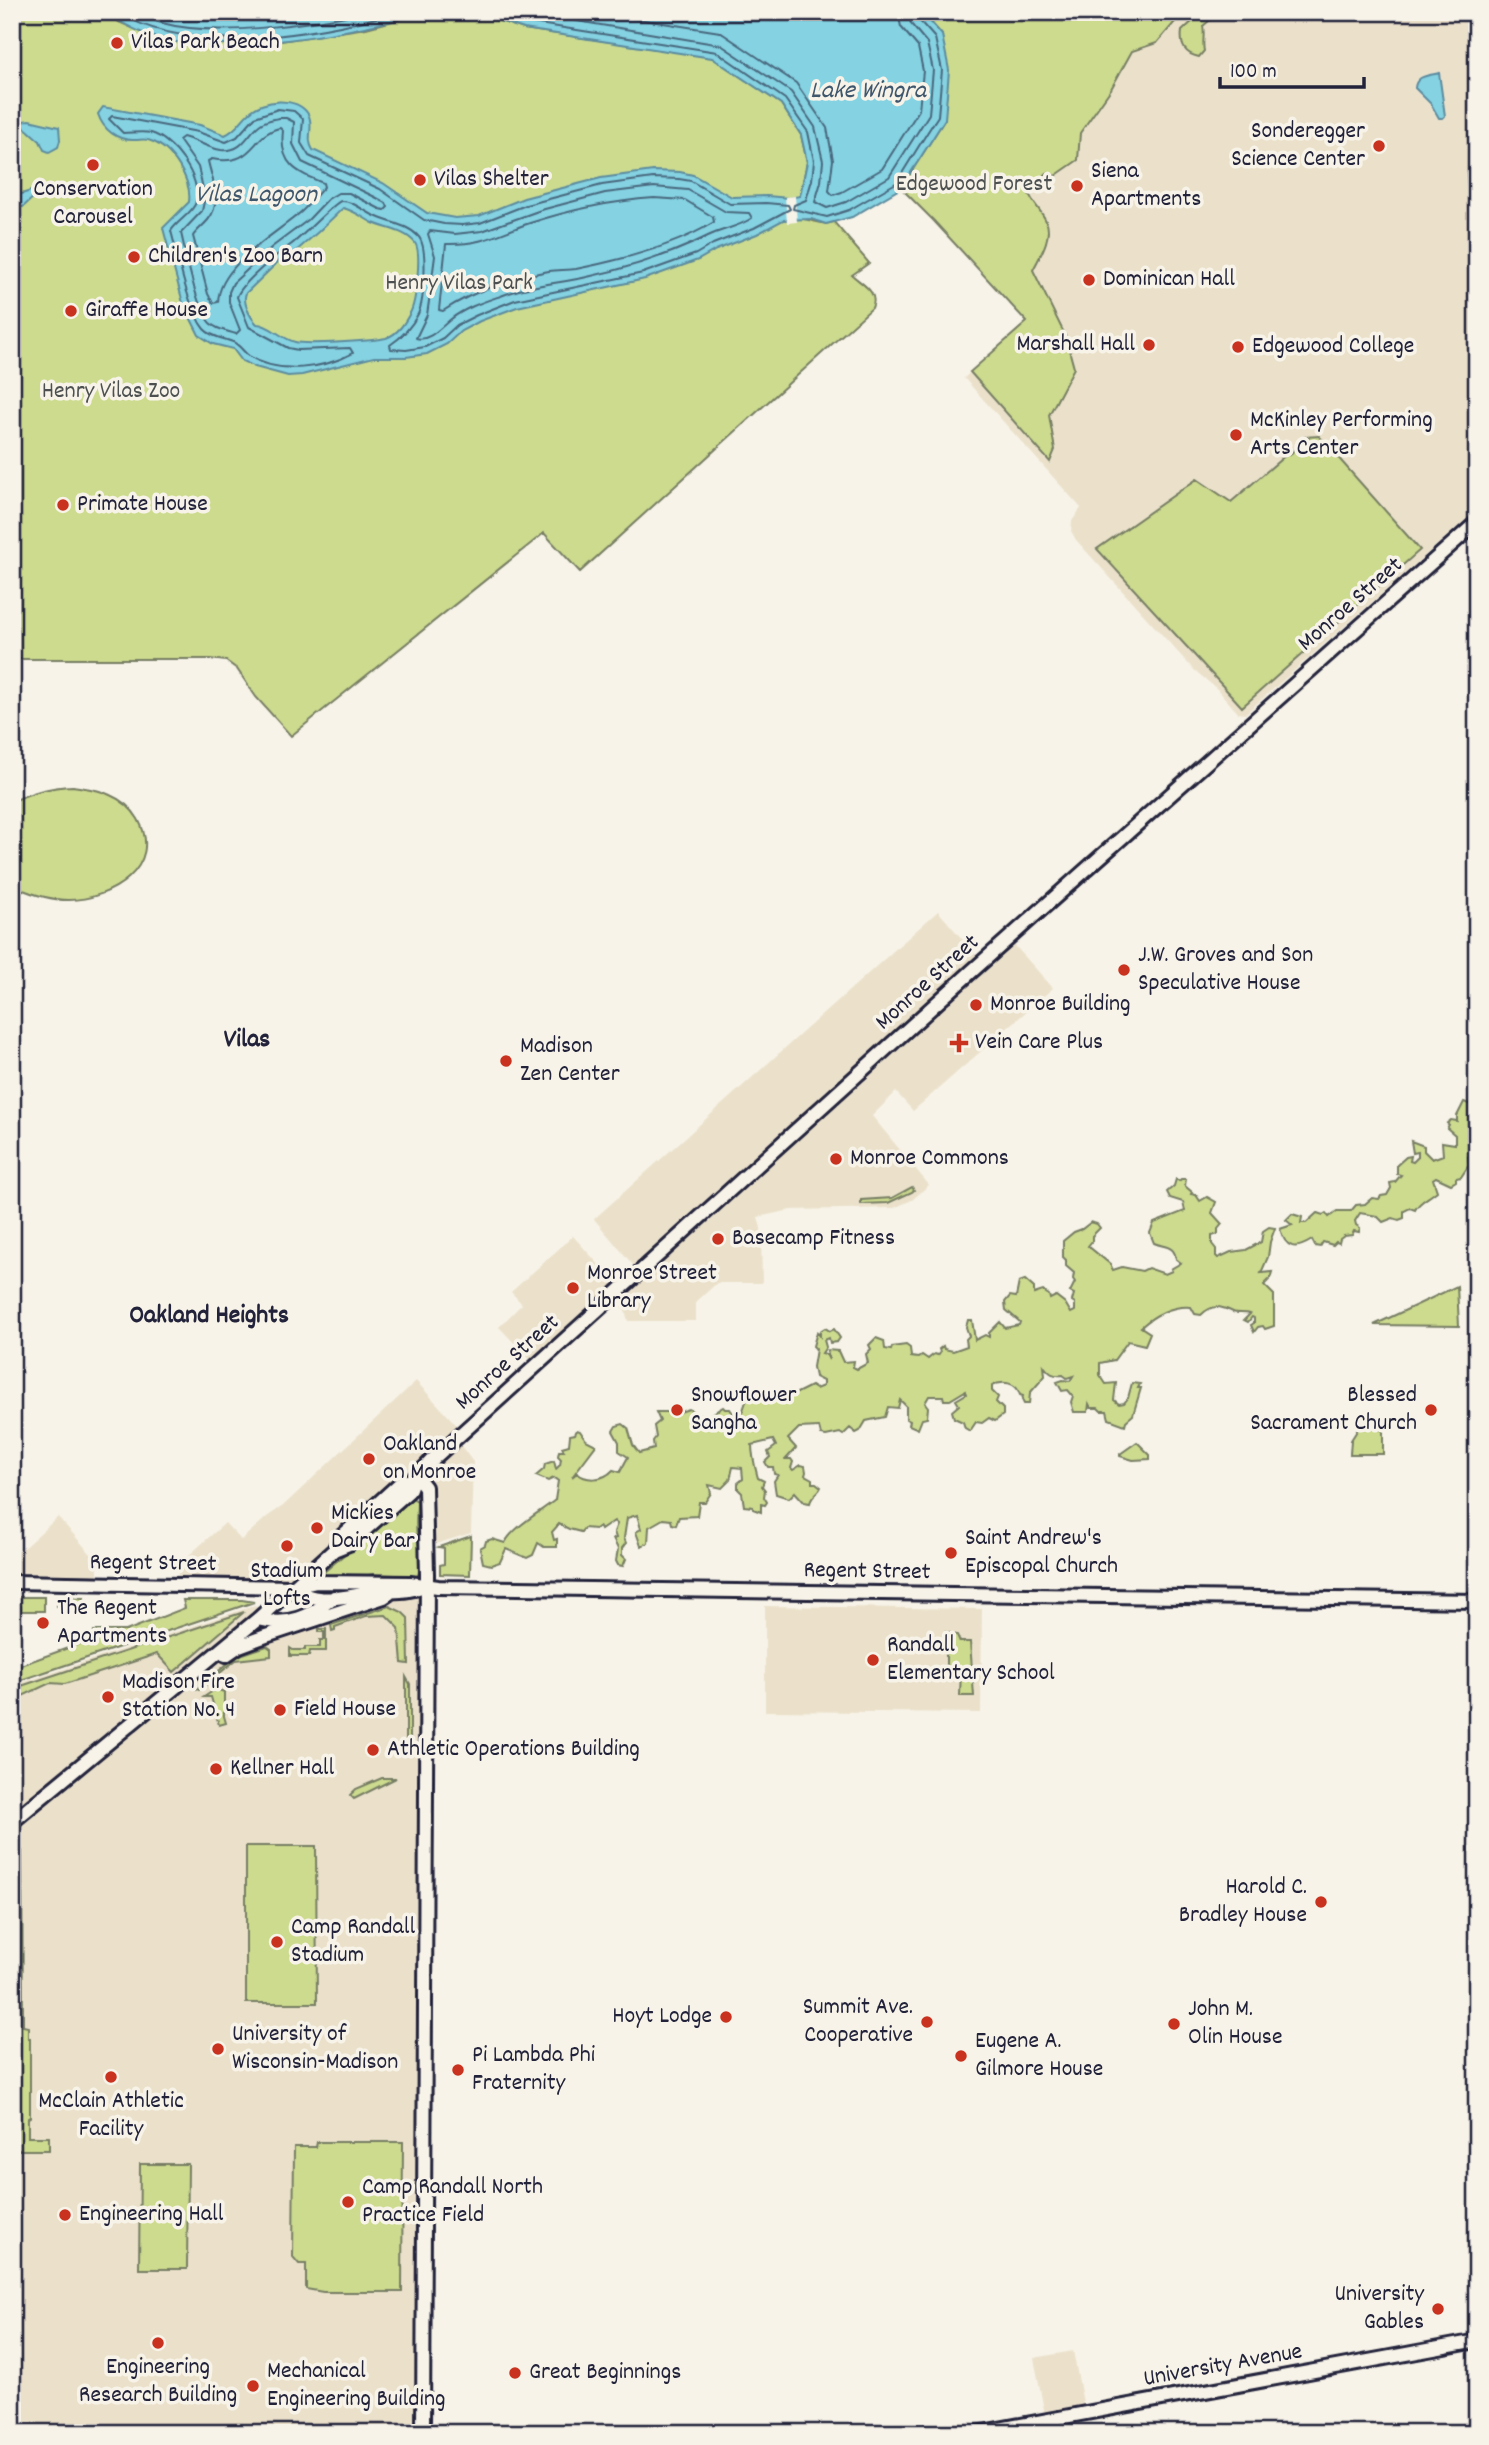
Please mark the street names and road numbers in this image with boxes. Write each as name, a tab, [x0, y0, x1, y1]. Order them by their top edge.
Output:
street label: Monroe Street	[1291, 550, 1411, 660]
street label: Monroe Street	[868, 927, 988, 1039]
street label: Monroe Street	[448, 1307, 568, 1419]
street label: Regent Street	[89, 1546, 217, 1582]
street label: Regent Street	[803, 1554, 931, 1590]
street label: University Avenue	[1141, 2335, 1305, 2397]

